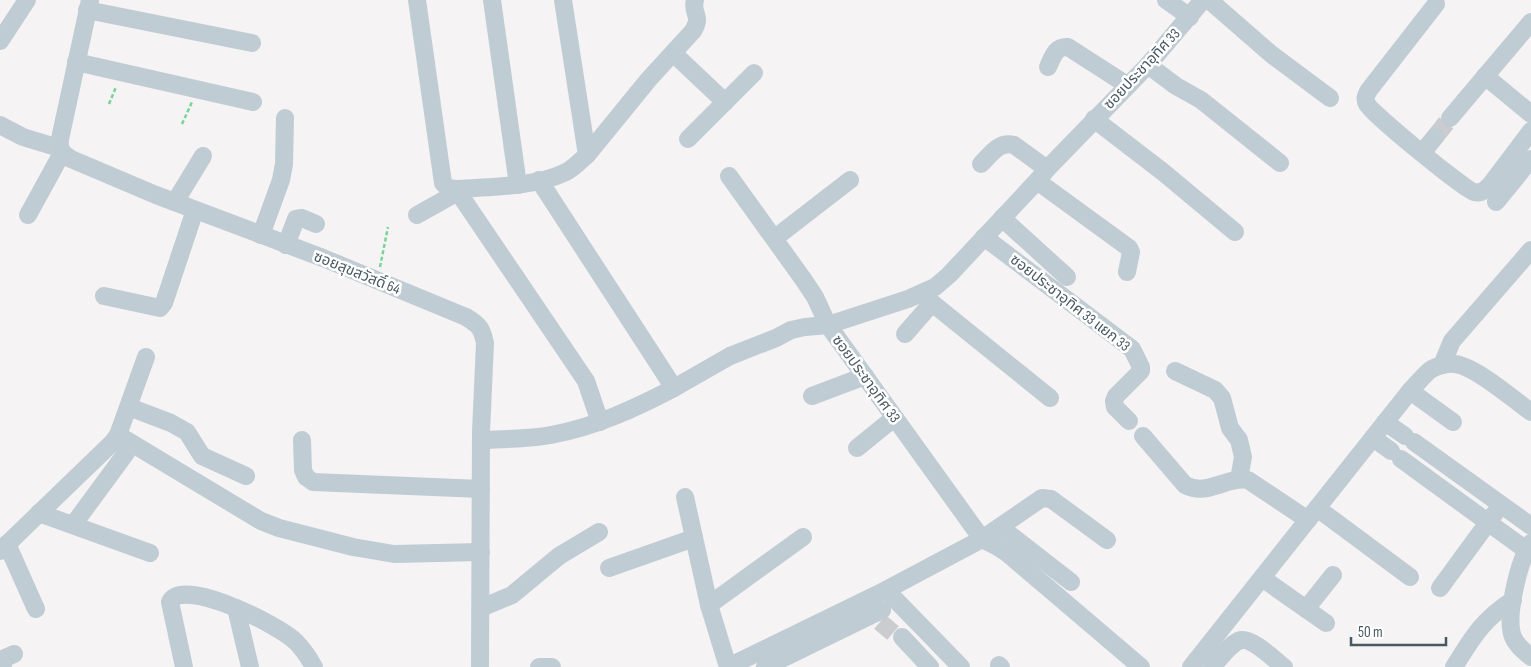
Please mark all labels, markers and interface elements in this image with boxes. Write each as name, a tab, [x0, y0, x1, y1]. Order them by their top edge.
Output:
street label: ซอยประชาอุทิศ 33	[1100, 25, 1184, 113]
street label: ซอยสุขสวัสดิ์ 64	[311, 247, 403, 299]
street label: ซอยประชาอุทิศ 33 แยก 33	[1006, 250, 1134, 356]
street label: ซอยประชาอุทิศ 33	[828, 331, 904, 427]
scale bar	[1351, 614, 1446, 646]
text: 50 m	[1358, 623, 1383, 642]

